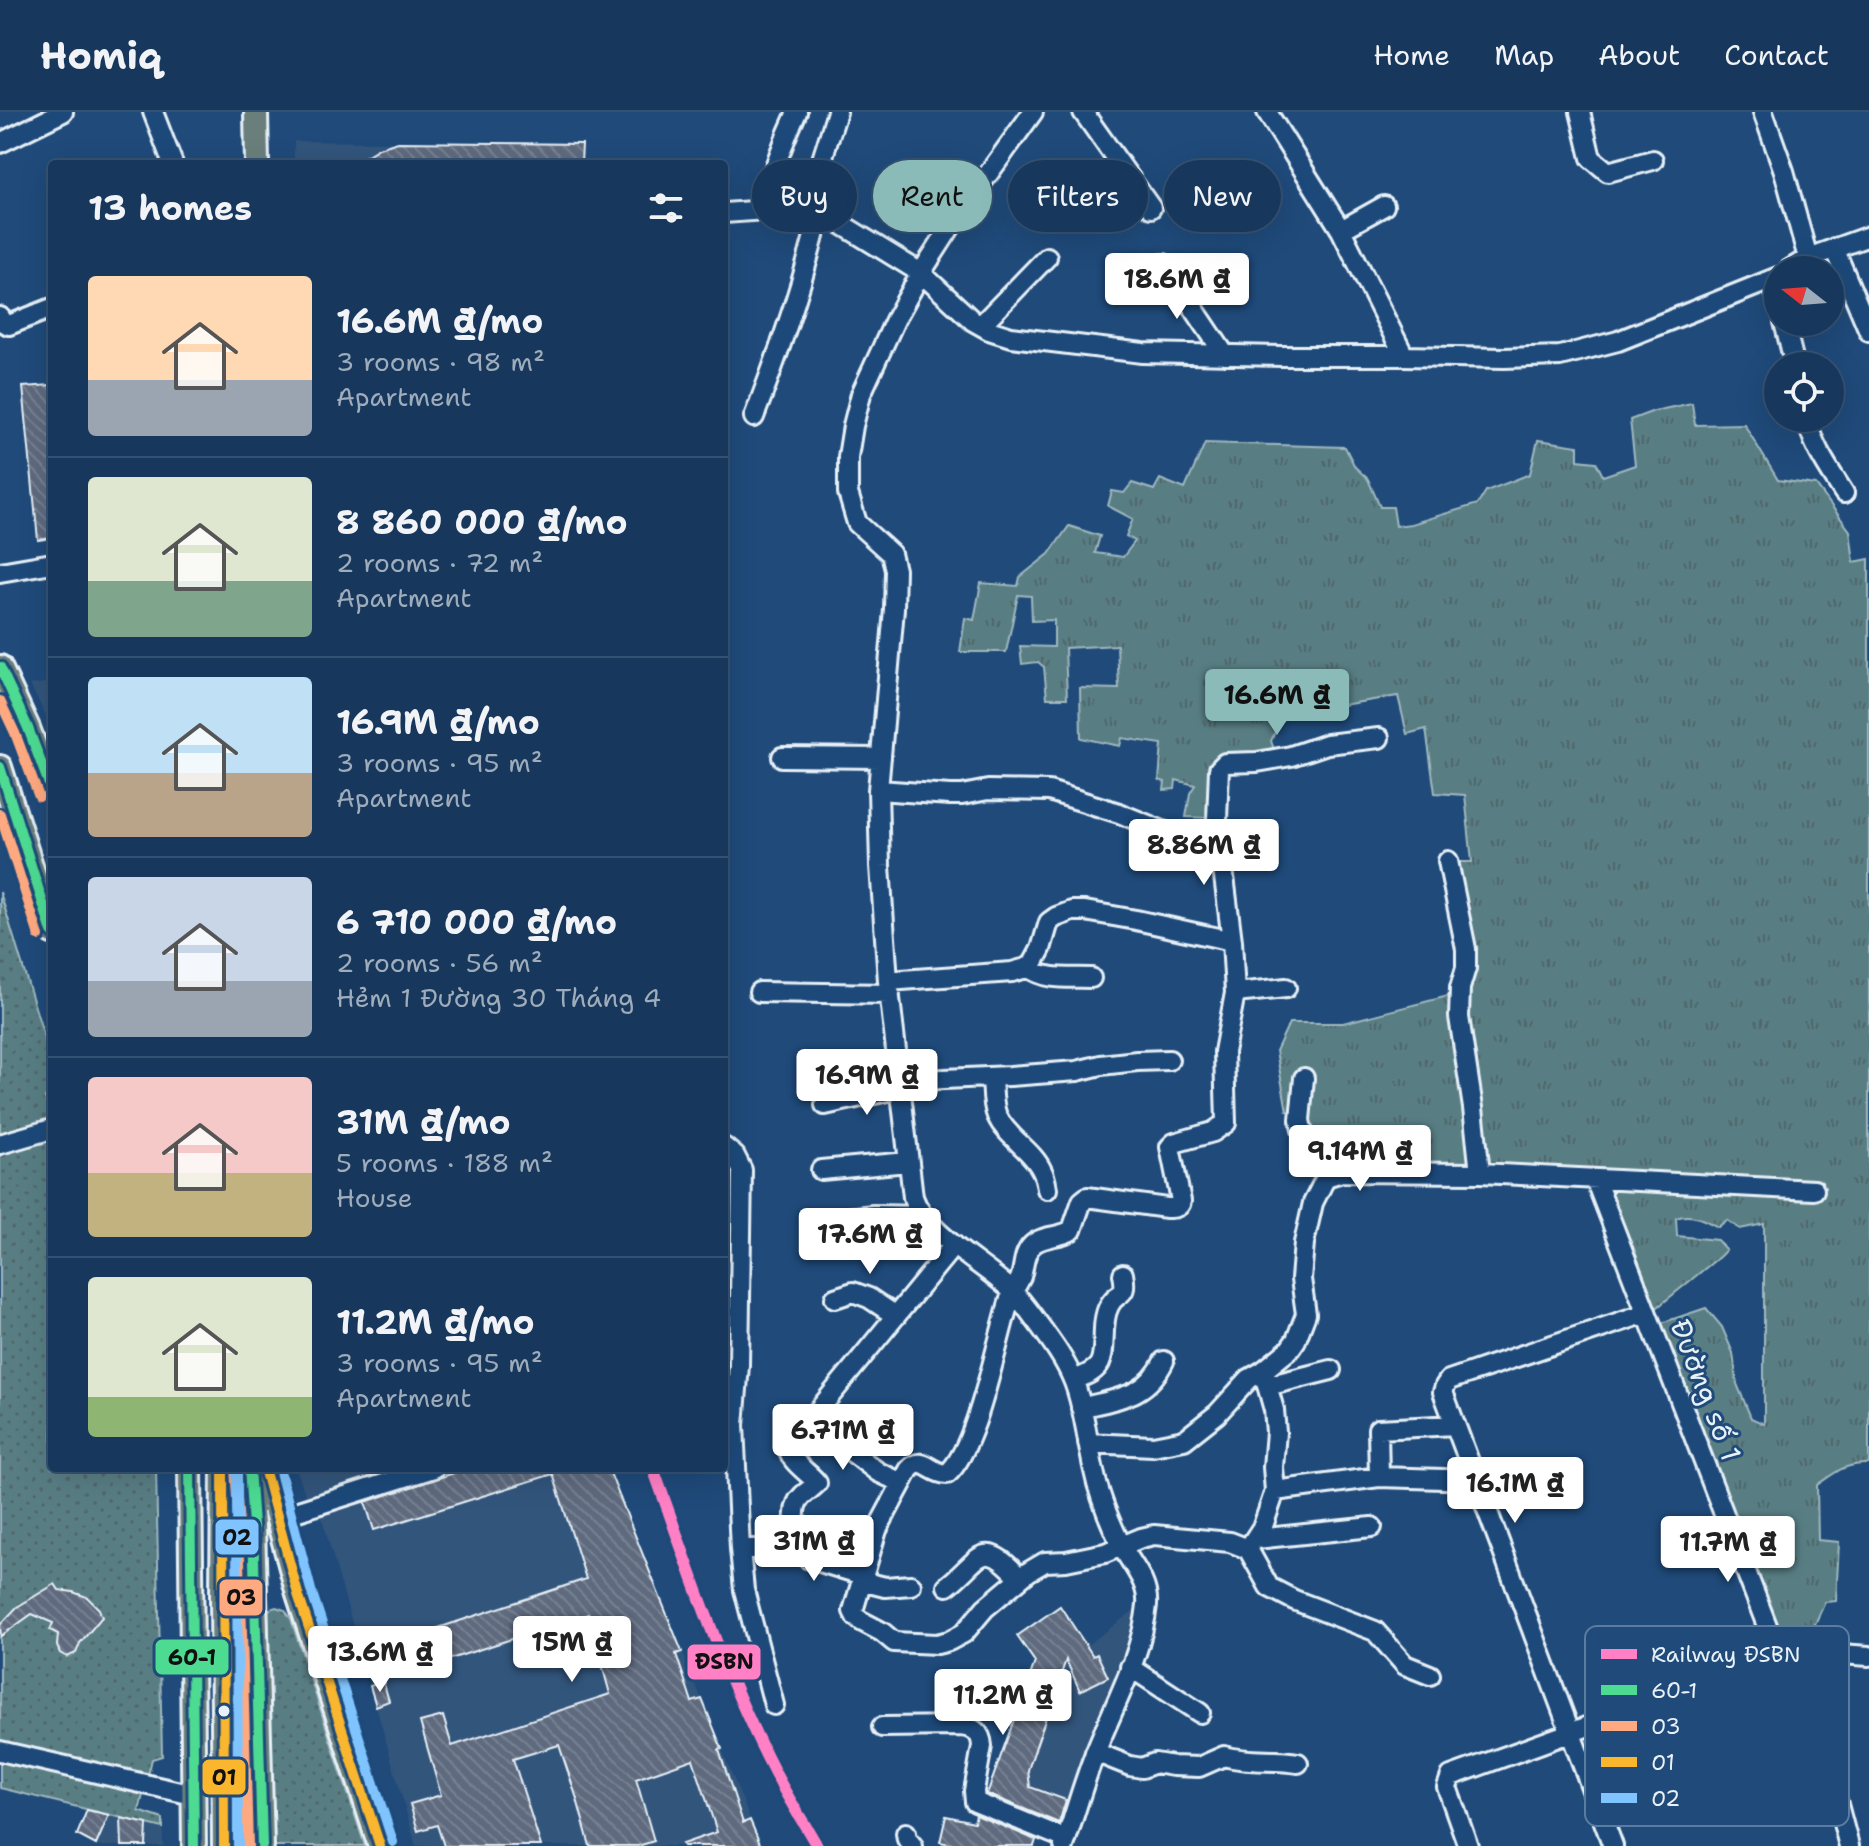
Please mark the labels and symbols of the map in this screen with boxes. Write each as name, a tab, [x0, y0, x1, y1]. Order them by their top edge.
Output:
pin: 18.6M ₫	[1103, 253, 1251, 321]
north arrow	[1764, 256, 1844, 336]
pin: 16.6M ₫	[1203, 669, 1351, 737]
pin: 8.86M ₫	[1130, 819, 1278, 887]
pin: 16.9M ₫	[793, 1049, 941, 1117]
pin: 9.14M ₫	[1286, 1125, 1434, 1193]
pin: 17.6M ₫	[796, 1208, 944, 1276]
street label: Đường số 1	[1662, 1314, 1750, 1466]
pin: 6.71M ₫	[769, 1404, 917, 1472]
pin: 16.1M ₫	[1441, 1457, 1589, 1525]
pin: 31M ₫	[758, 1515, 870, 1583]
pin: 11.7M ₫	[1654, 1516, 1802, 1584]
line badge: 02	[214, 1518, 260, 1556]
text: 02	[222, 1523, 252, 1552]
line badge: 03	[218, 1578, 264, 1617]
text: 03	[226, 1583, 256, 1612]
pin: 15M ₫	[516, 1616, 628, 1684]
pin: 13.6M ₫	[306, 1626, 454, 1694]
legend	[1585, 1626, 1849, 1826]
line badge: 60-1	[154, 1638, 230, 1676]
text: Railway ĐSBN	[1651, 1640, 1801, 1669]
text: 60-1	[168, 1643, 216, 1672]
line badge: ĐSBN	[686, 1643, 762, 1681]
text: ĐSBN	[694, 1647, 754, 1676]
pin: 11.2M ₫	[929, 1669, 1077, 1737]
text: 60-1	[1651, 1676, 1698, 1705]
unlabelled marker	[216, 1703, 232, 1719]
text: 03	[1651, 1712, 1681, 1741]
text: 01	[1651, 1748, 1675, 1777]
line badge: 01	[201, 1758, 247, 1796]
text: 01	[212, 1763, 236, 1792]
text: 02	[1651, 1784, 1680, 1813]

